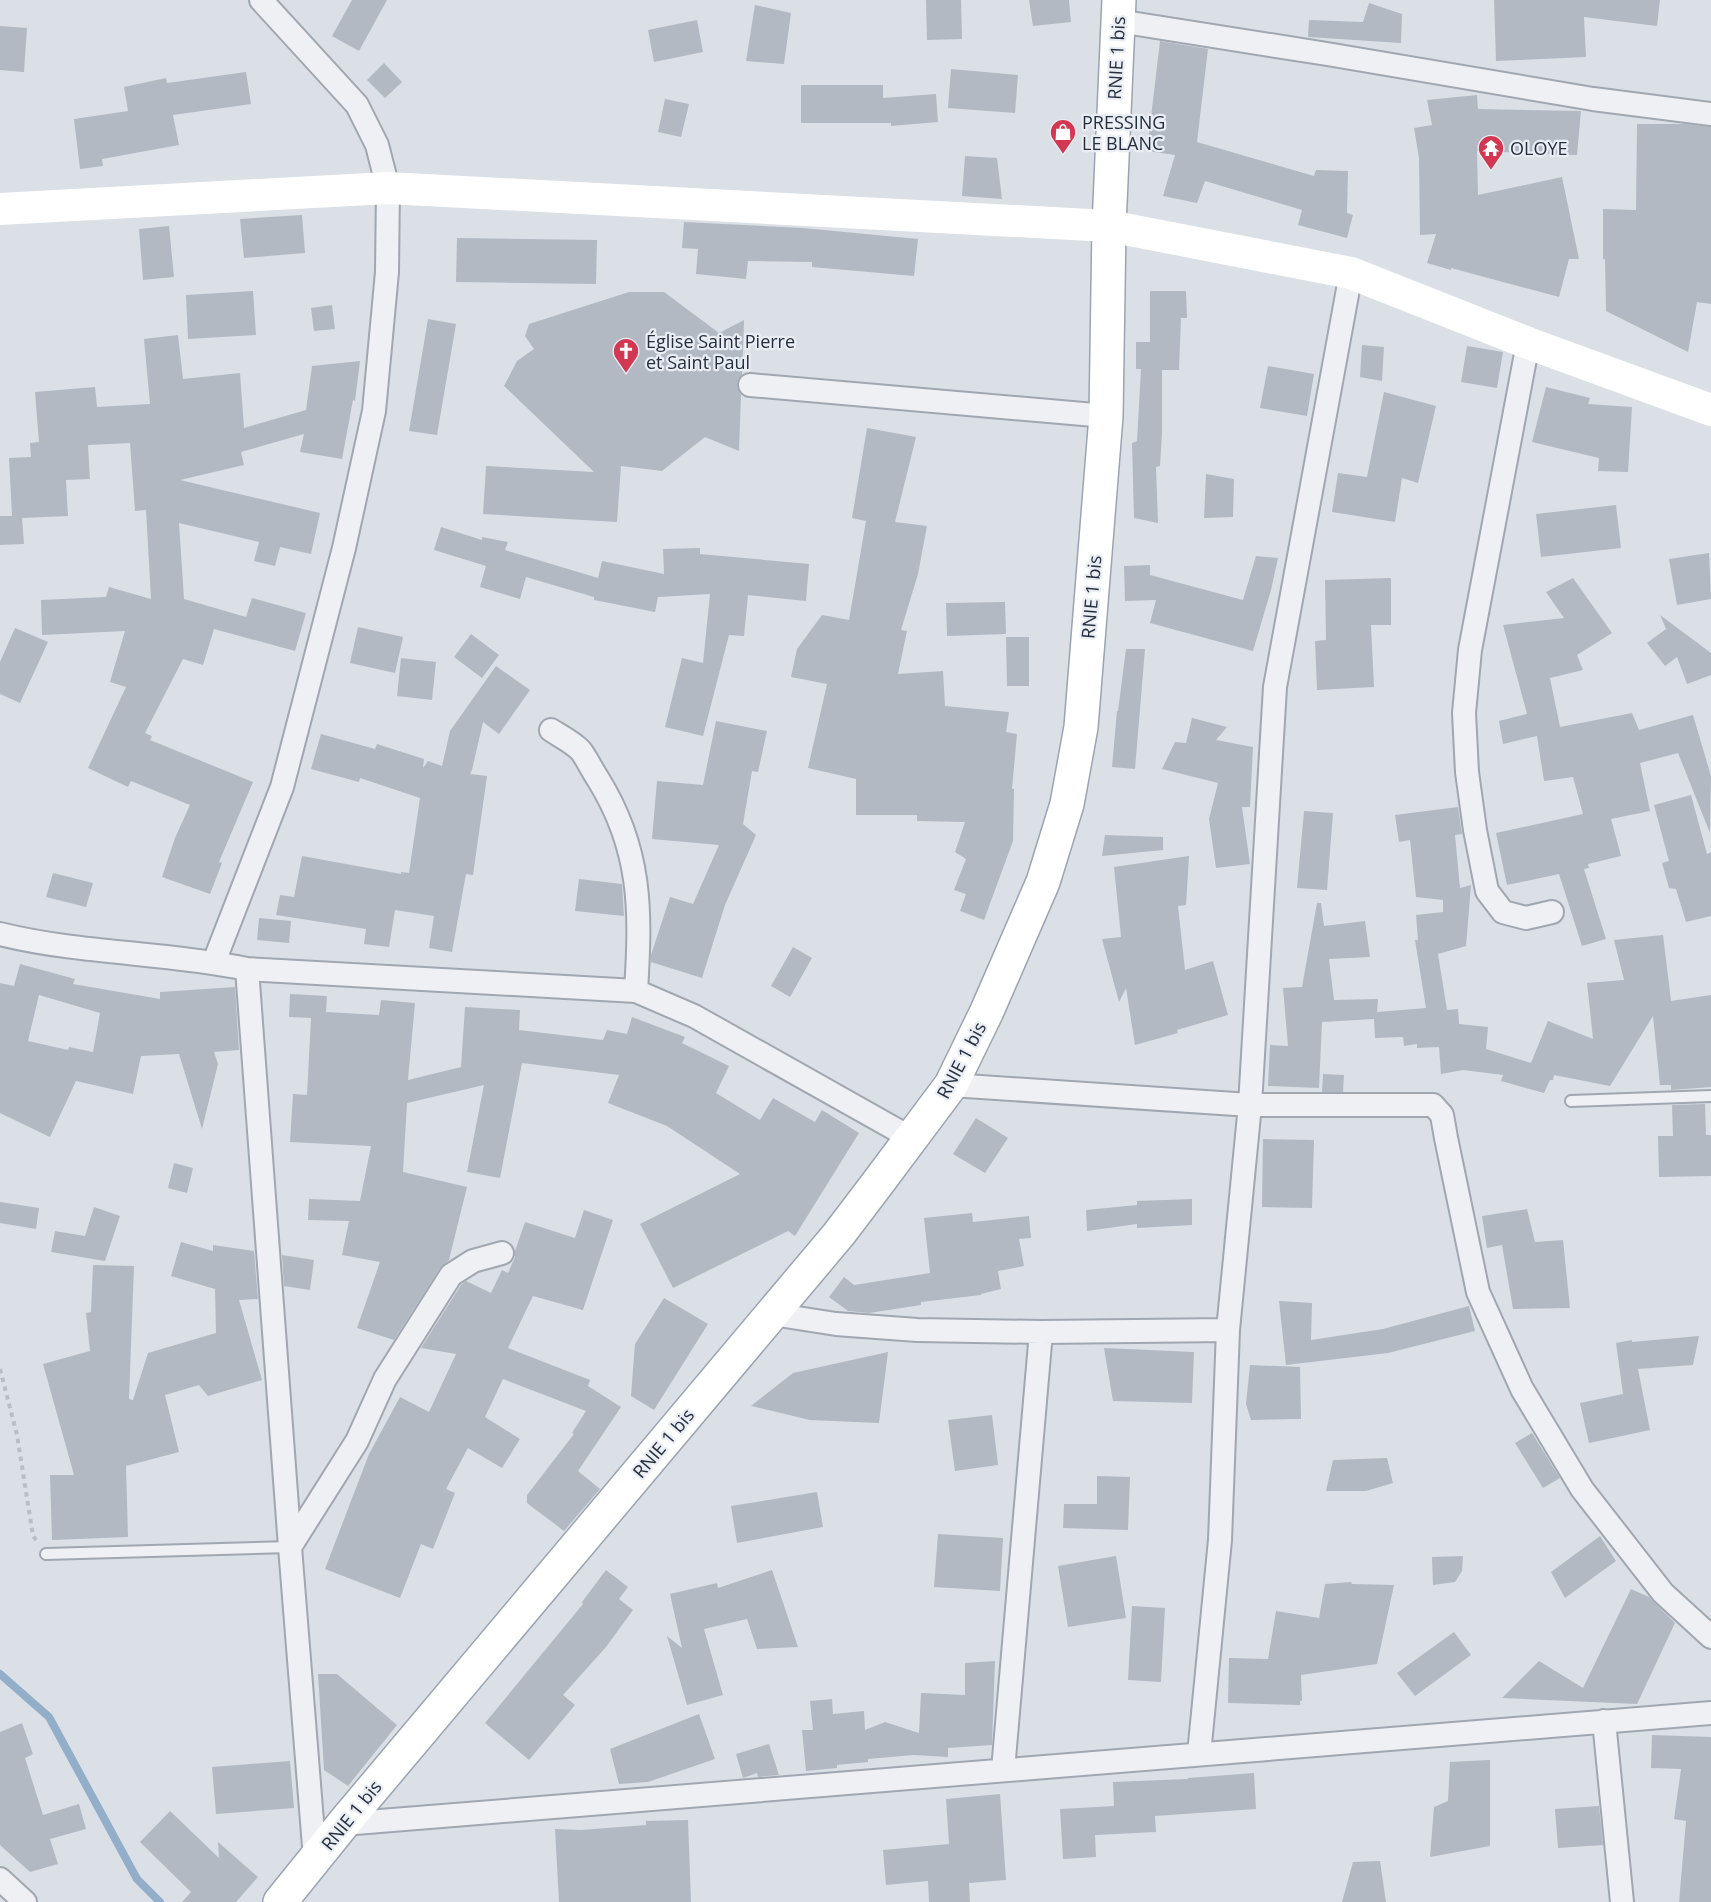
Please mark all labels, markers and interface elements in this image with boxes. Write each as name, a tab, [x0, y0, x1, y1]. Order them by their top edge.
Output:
street label: RNIE 1 bis	[1102, 16, 1130, 100]
place label: PRESSING LE BLANC	[1082, 110, 1165, 155]
shop icon: PRESSING LE BLANC	[1048, 117, 1078, 155]
temple icon: OLOYE	[1476, 133, 1506, 171]
place label: OLOYE	[1510, 136, 1567, 160]
place label: Église Saint Pierre et Saint Paul	[646, 329, 795, 374]
church icon: Église Saint Pierre et Saint Paul	[611, 336, 641, 374]
street label: RNIE 1 bis	[1075, 554, 1107, 640]
street label: RNIE 1 bis	[931, 1018, 991, 1102]
street label: RNIE 1 bis	[627, 1403, 699, 1483]
street label: RNIE 1 bis	[315, 1775, 387, 1855]

